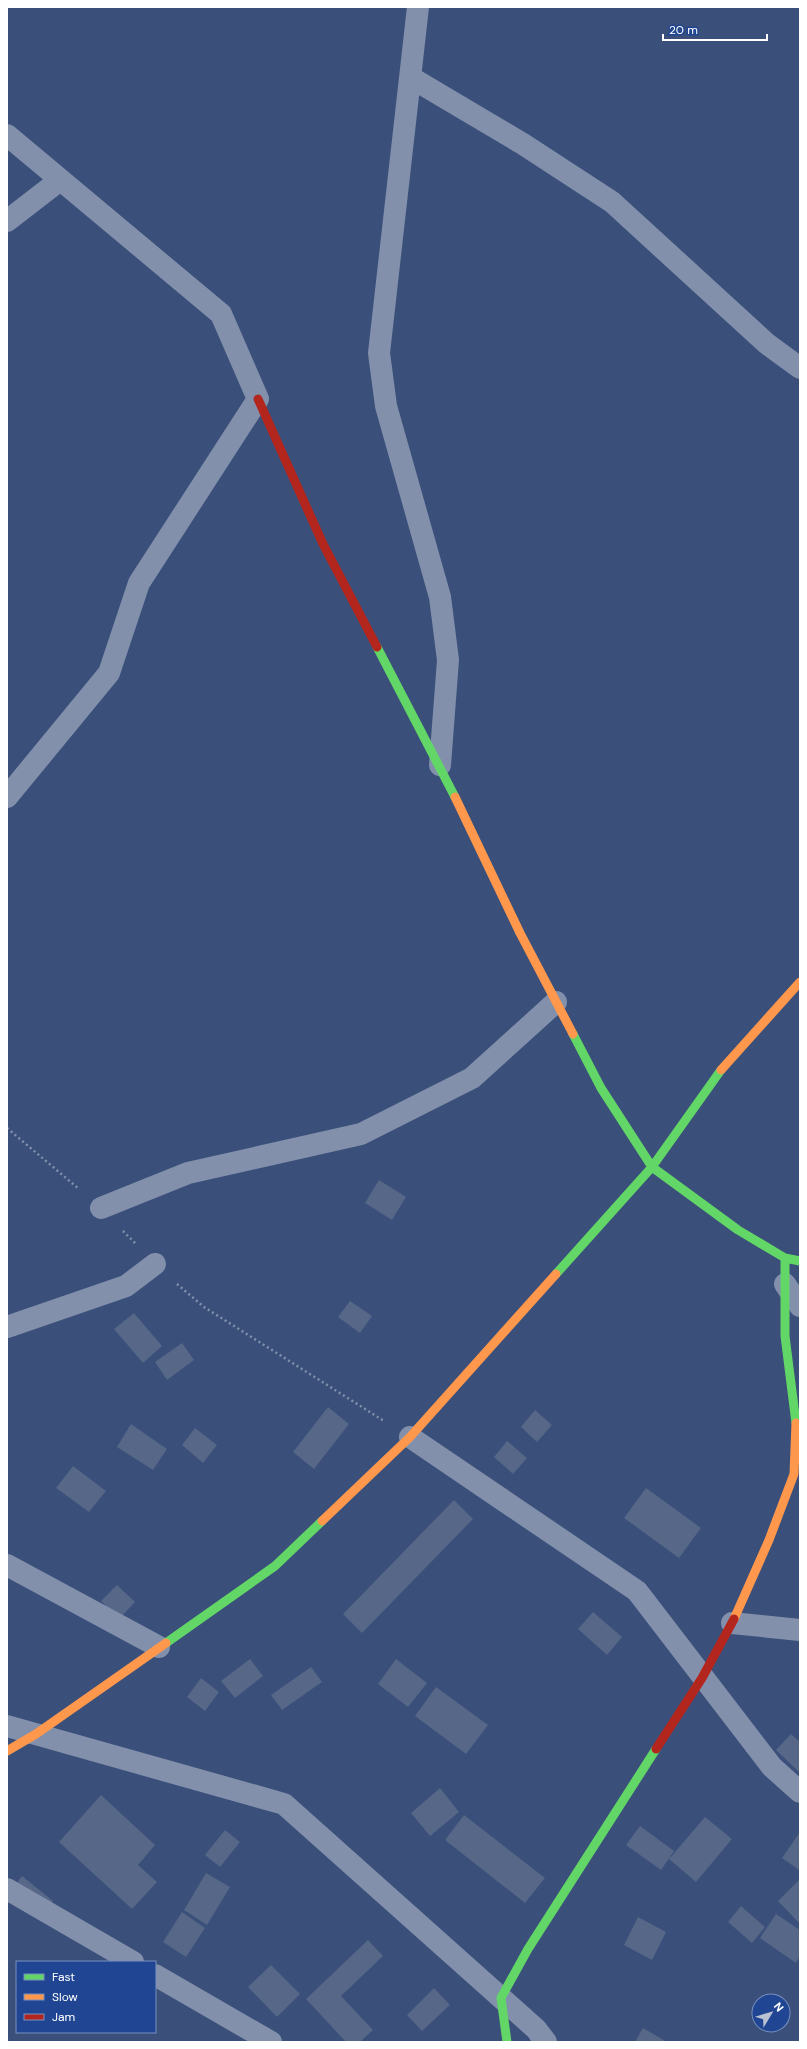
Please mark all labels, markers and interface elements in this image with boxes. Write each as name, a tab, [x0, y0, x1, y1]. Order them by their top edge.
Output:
scale bar	[663, 16, 767, 42]
text: 20 m	[669, 22, 698, 38]
legend	[16, 1961, 156, 2033]
text: Fast	[52, 1969, 75, 1985]
text: Slow	[52, 1989, 78, 2005]
north arrow	[751, 1993, 791, 2033]
text: N	[771, 1999, 787, 2014]
text: Jam	[52, 2009, 75, 2025]

